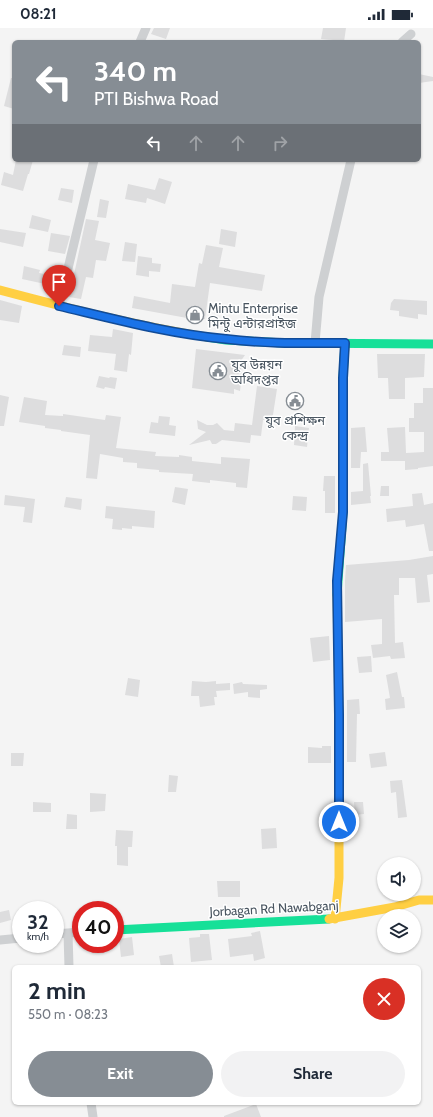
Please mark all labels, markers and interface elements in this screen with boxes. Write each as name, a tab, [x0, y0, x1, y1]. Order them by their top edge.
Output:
text: 08:21	[20, 5, 56, 23]
text: 340 m	[94, 54, 177, 88]
icon: left	[28, 56, 80, 108]
text: PTI Bishwa Road	[94, 88, 219, 110]
icon: left	[143, 132, 165, 154]
icon: ahead	[185, 132, 207, 154]
icon: ahead	[227, 132, 249, 154]
icon: right	[269, 132, 291, 154]
pin	[42, 265, 76, 306]
icon: arrive	[48, 271, 70, 293]
place label: Mintu Enterprise মিন্টু এন্টারপ্রাইজ	[207, 300, 298, 333]
shop icon: Mintu Enterprise মিন্টু এন্টারপ্রাইজ	[185, 305, 205, 325]
place label: যুব উন্নয়ন অধিদপ্তর	[230, 356, 282, 387]
public building icon: যুব উন্নয়ন অধিদপ্তর	[208, 361, 228, 381]
public building icon: যুব প্রশিক্ষন কেন্দ্র	[285, 391, 305, 411]
place label: যুব প্রশিক্ষন কেন্দ্র	[264, 412, 325, 443]
position arrow	[318, 801, 360, 843]
map controls	[377, 857, 421, 953]
button: sound	[377, 857, 421, 901]
street label: Jorbagan Rd Nawabganj	[208, 897, 339, 920]
speed limit sign: 40	[72, 901, 124, 953]
button: layers	[377, 909, 421, 953]
text: 32	[27, 910, 49, 934]
text: km/h	[27, 930, 49, 943]
text: 2 min	[28, 976, 86, 1005]
button: close	[363, 978, 405, 1020]
text: 550 m · 08:23	[28, 1006, 108, 1022]
button: Exit	[28, 1051, 213, 1097]
button: Share	[221, 1051, 405, 1097]

